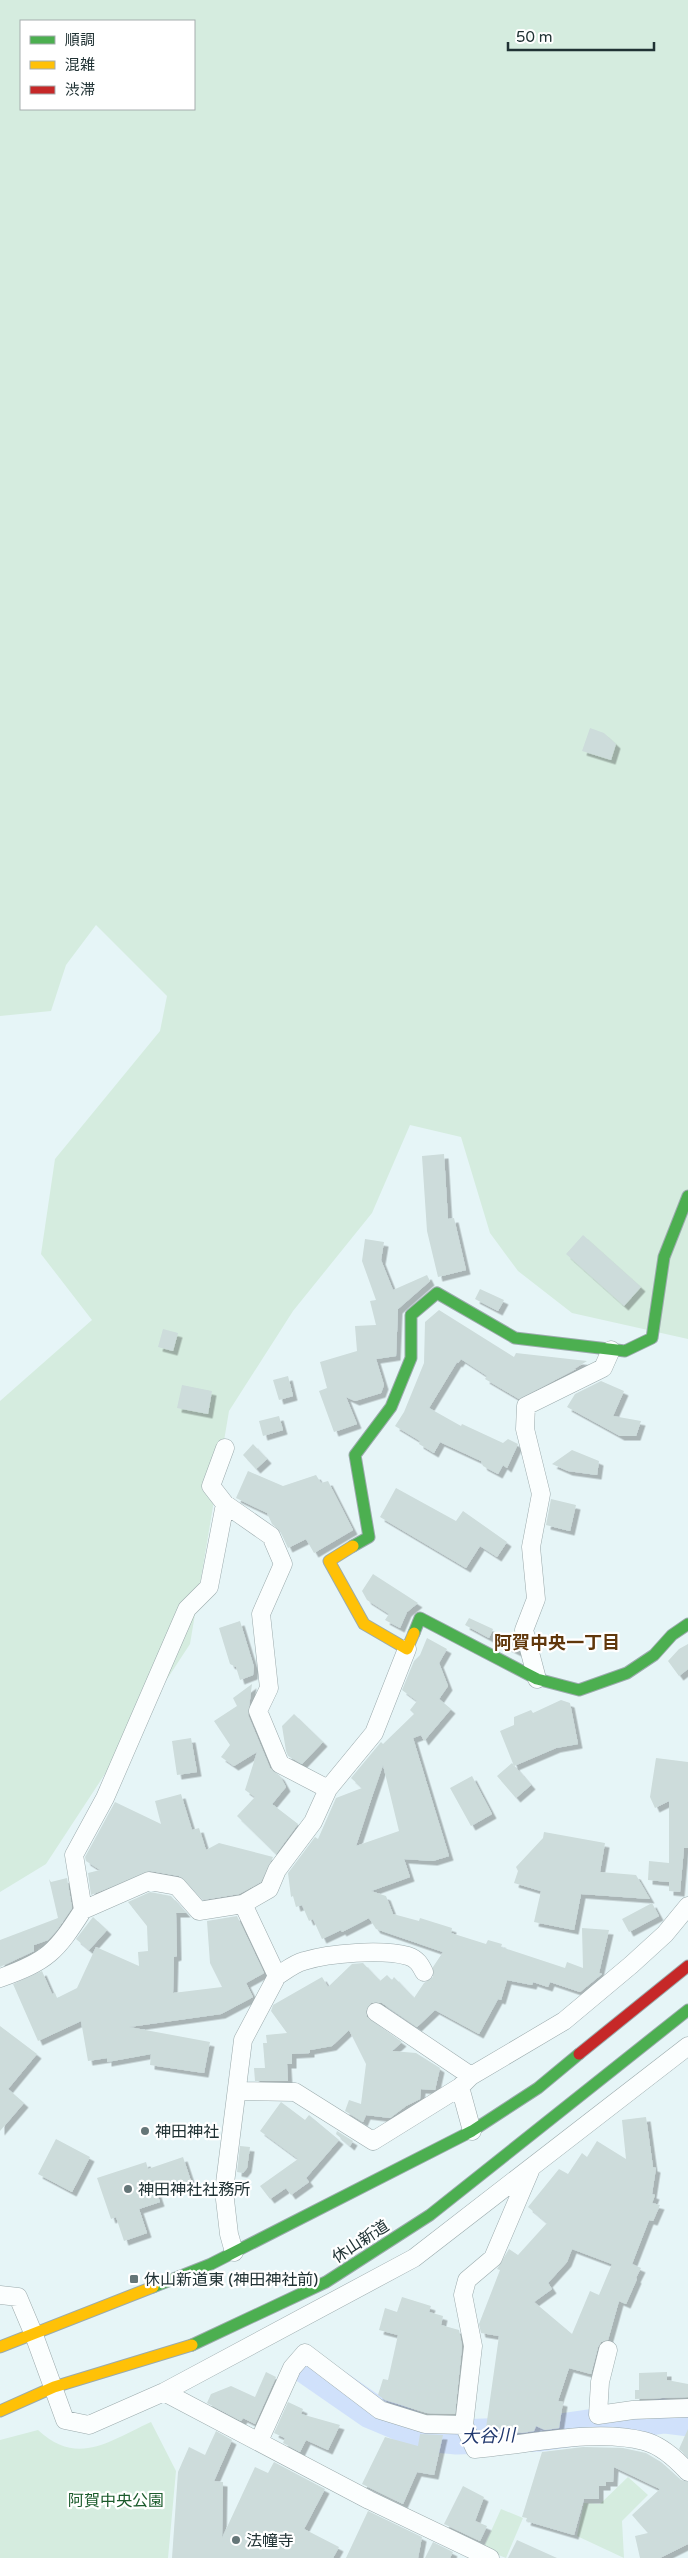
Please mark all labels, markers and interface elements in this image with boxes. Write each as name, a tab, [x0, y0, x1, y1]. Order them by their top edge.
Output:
legend	[20, 20, 195, 110]
scale bar	[508, 20, 654, 52]
text: 50 m	[516, 28, 553, 46]
text: 順調	[65, 31, 95, 49]
text: 混雑	[65, 56, 95, 74]
text: 渋滞	[65, 81, 95, 99]
district label: 阿賀中央一丁目	[494, 1632, 620, 1654]
place label: 神田神社	[155, 2122, 219, 2142]
marker: 神田神社	[139, 2125, 151, 2137]
place label: 神田神社社務所	[138, 2180, 250, 2200]
marker: 神田神社社務所	[122, 2183, 134, 2195]
street label: 休山新道	[328, 2216, 393, 2268]
place label: 休山新道東 (神田神社前)	[144, 2270, 318, 2290]
marker: 休山新道東 (神田神社前)	[128, 2273, 140, 2285]
water label: 大谷川	[461, 2424, 517, 2448]
park label: 阿賀中央公園	[68, 2491, 164, 2511]
place label: 法幢寺	[246, 2531, 294, 2551]
marker: 法幢寺	[230, 2534, 242, 2546]

